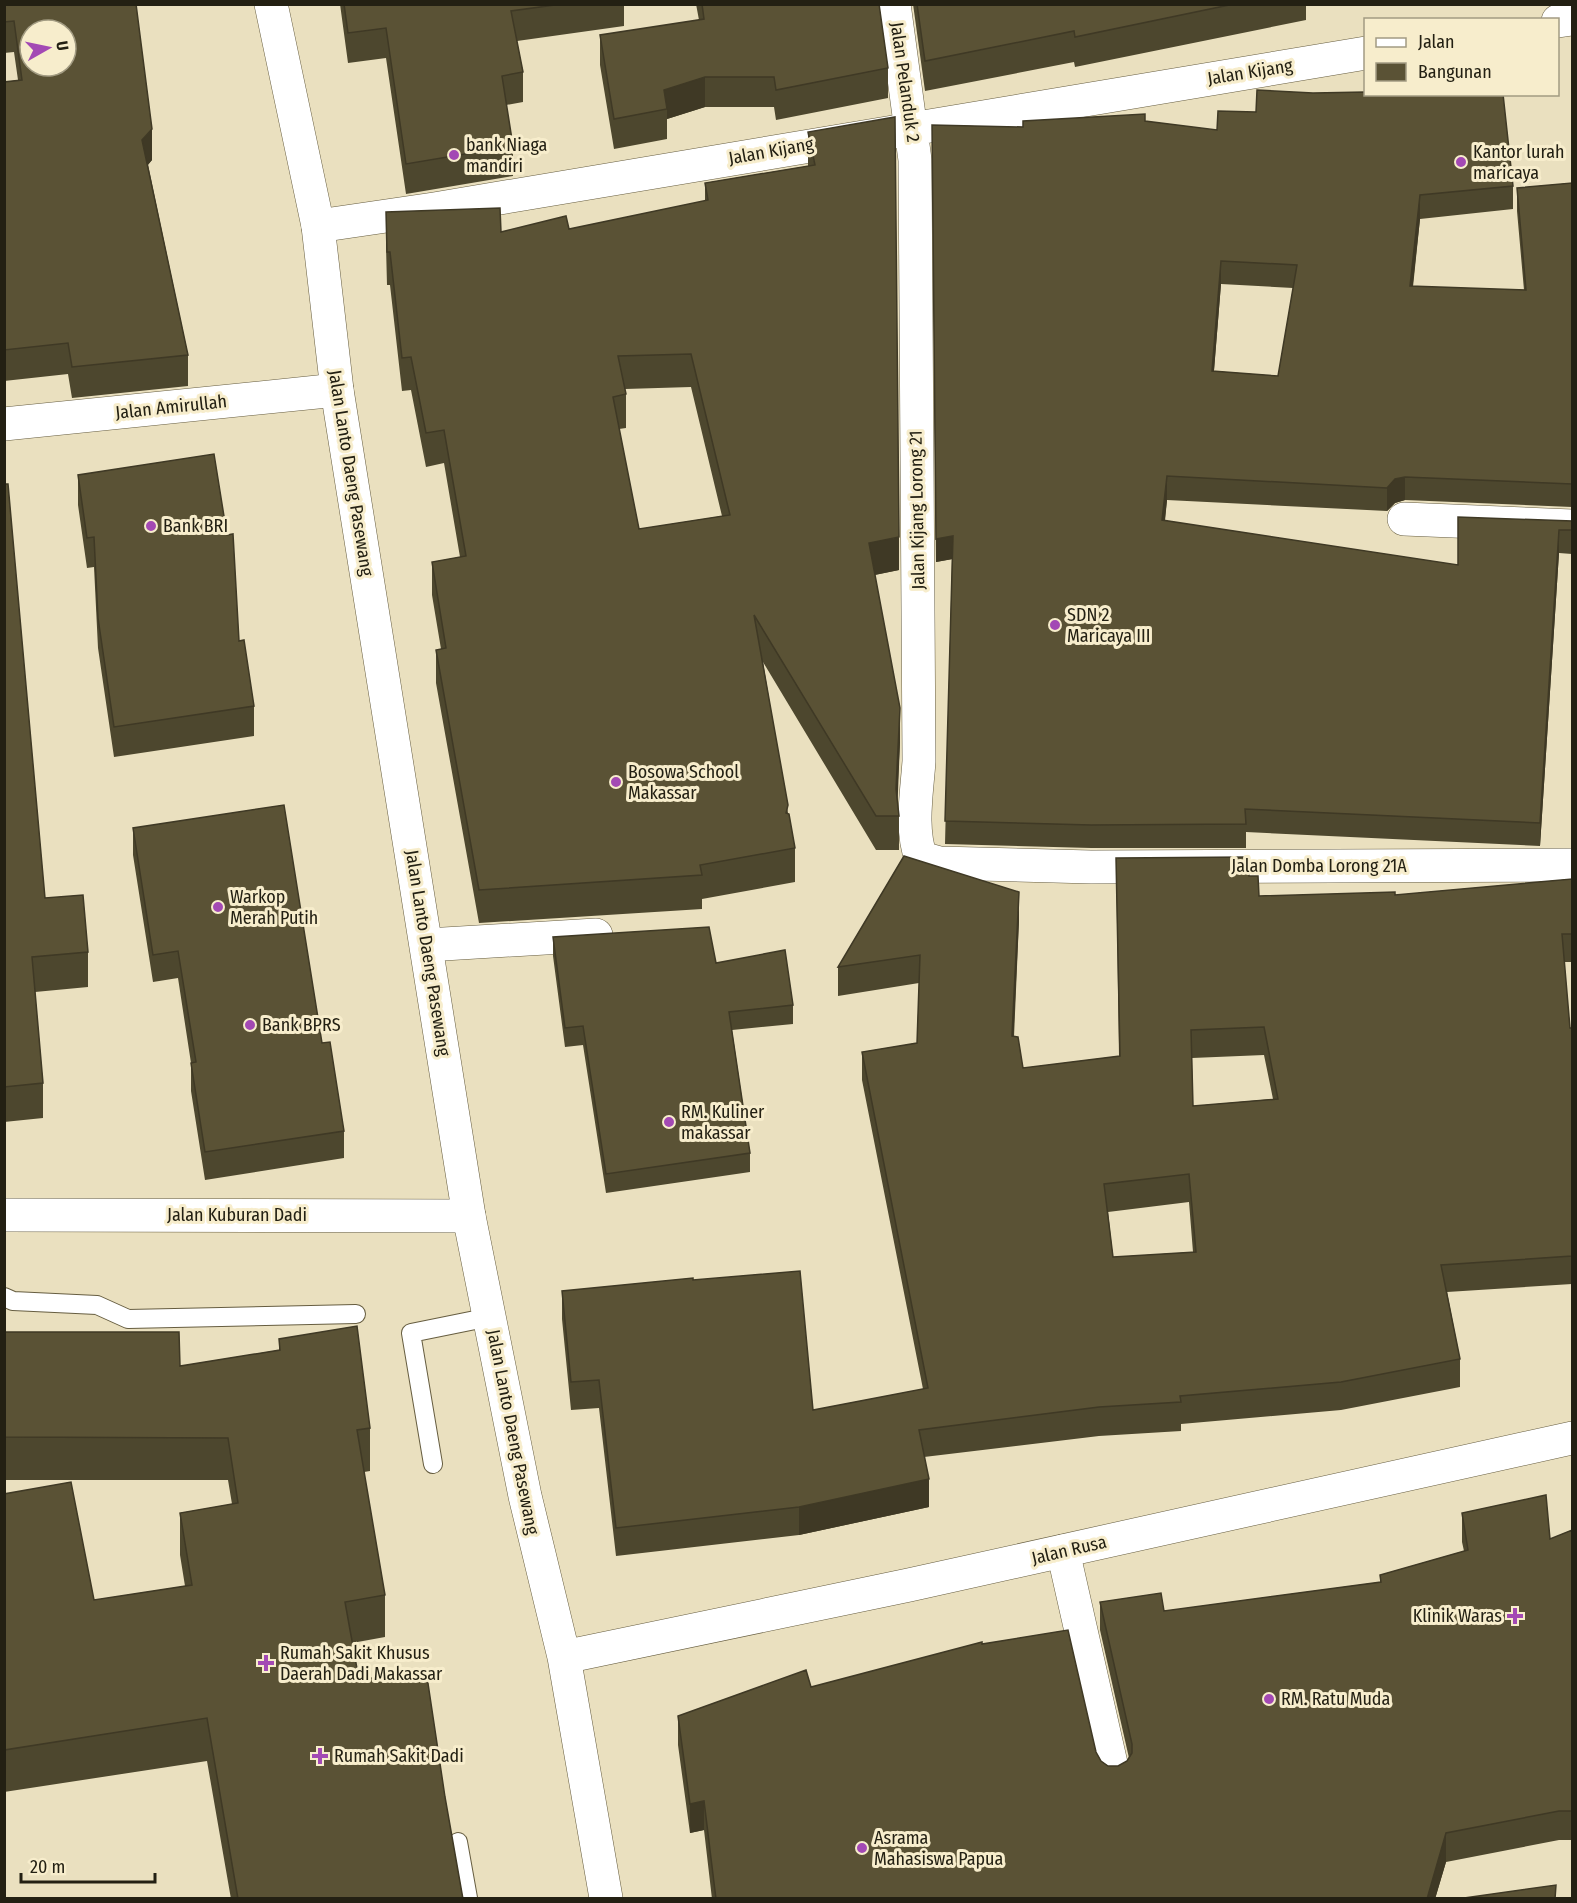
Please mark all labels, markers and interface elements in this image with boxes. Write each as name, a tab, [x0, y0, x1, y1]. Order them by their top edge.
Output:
north arrow	[18, 18, 78, 78]
legend	[1364, 18, 1559, 96]
street label: Jalan Pelanduk 2	[886, 21, 924, 144]
text: Jalan	[1418, 31, 1455, 53]
text: U	[52, 40, 72, 52]
street label: Jalan Kijang	[1206, 54, 1295, 90]
text: Bangunan	[1418, 61, 1492, 83]
street label: Jalan Kijang	[727, 133, 816, 169]
place label: bank Niaga mandiri	[466, 134, 548, 177]
place label: Kantor lurah maricaya	[1473, 141, 1565, 184]
marker: bank Niaga mandiri	[447, 148, 461, 162]
marker: Kantor lurah maricaya	[1454, 155, 1468, 169]
street label: Jalan Lanto Daeng Pasewang	[324, 368, 378, 578]
street label: Jalan Amirullah	[114, 390, 228, 424]
street label: Jalan Kijang Lorong 21	[905, 430, 929, 590]
place label: Bank BRI	[163, 515, 228, 537]
marker: Bank BRI	[144, 519, 158, 533]
place label: SDN 2 Maricaya III	[1067, 604, 1150, 647]
marker: SDN 2 Maricaya III	[1048, 618, 1062, 632]
place label: Bosowa School Makassar	[628, 761, 739, 804]
marker: Bosowa School Makassar	[609, 775, 623, 789]
street label: Jalan Lanto Daeng Pasewang	[401, 848, 455, 1058]
street label: Jalan Domba Lorong 21A	[1231, 855, 1407, 877]
place label: Warkop Merah Putih	[230, 886, 318, 929]
marker: Warkop Merah Putih	[211, 900, 225, 914]
place label: Bank BPRS	[262, 1014, 341, 1036]
marker: Bank BPRS	[243, 1018, 257, 1032]
place label: RM. Kuliner makassar	[681, 1101, 765, 1144]
marker: RM. Kuliner makassar	[662, 1115, 676, 1129]
street label: Jalan Kuburan Dadi	[167, 1204, 307, 1226]
street label: Jalan Lanto Daeng Pasewang	[482, 1328, 544, 1537]
street label: Jalan Rusa	[1029, 1531, 1109, 1569]
place label: Klinik Waras	[1413, 1605, 1502, 1627]
marker: Klinik Waras	[1506, 1607, 1524, 1625]
place label: Rumah Sakit Khusus Daerah Dadi Makassar	[280, 1642, 443, 1685]
marker: Rumah Sakit Khusus Daerah Dadi Makassar	[257, 1654, 275, 1672]
place label: RM. Ratu Muda	[1281, 1688, 1390, 1710]
marker: RM. Ratu Muda	[1262, 1692, 1276, 1706]
place label: Rumah Sakit Dadi	[334, 1745, 464, 1767]
marker: Rumah Sakit Dadi	[311, 1747, 329, 1765]
place label: Asrama Mahasiswa Papua	[874, 1827, 1003, 1870]
marker: Asrama Mahasiswa Papua	[855, 1841, 869, 1855]
scale bar	[21, 1846, 154, 1884]
text: 20 m	[30, 1856, 65, 1878]

